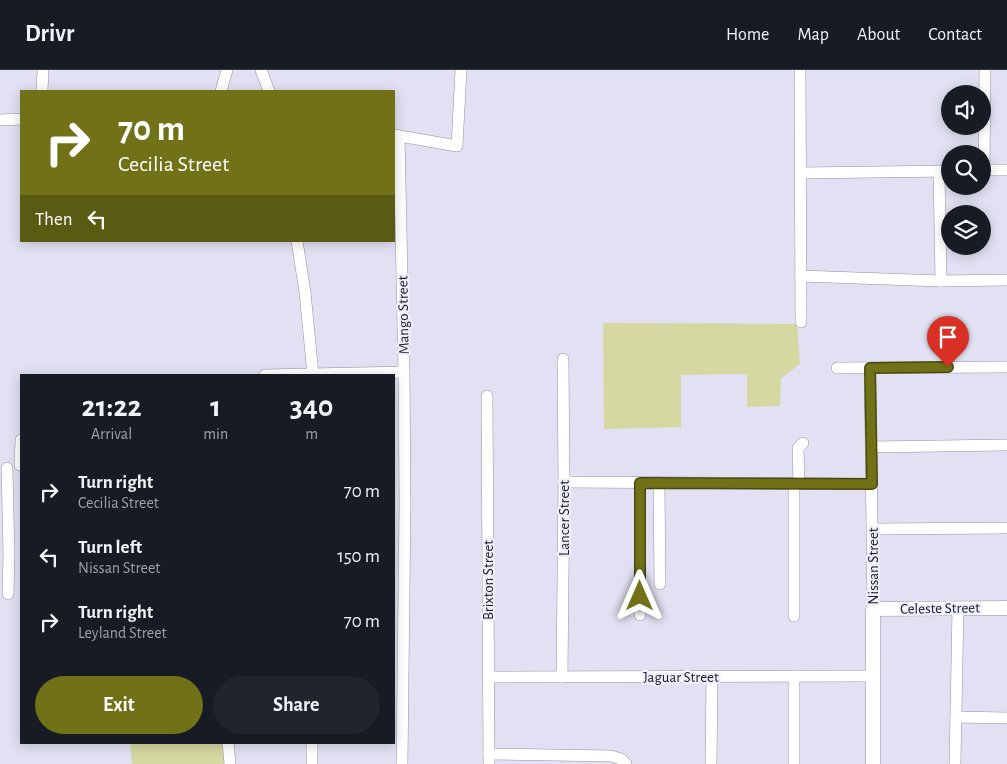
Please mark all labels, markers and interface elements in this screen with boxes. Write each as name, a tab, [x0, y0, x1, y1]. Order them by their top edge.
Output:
text: Drivr	[25, 22, 74, 46]
text: Home	[726, 26, 769, 44]
text: Map	[797, 26, 829, 44]
text: About	[857, 26, 900, 44]
text: Contact	[928, 26, 982, 44]
map controls	[941, 85, 991, 255]
button: sound	[941, 85, 991, 135]
icon: right	[35, 110, 100, 175]
text: 70 m	[118, 112, 185, 147]
button: search	[941, 145, 991, 195]
text: Cecilia Street	[118, 153, 229, 175]
icon: left	[83, 205, 111, 233]
button: layers	[941, 205, 991, 255]
text: Then	[35, 210, 73, 229]
street label: Mango Street	[395, 275, 412, 354]
pin	[927, 316, 969, 367]
icon: arrive	[934, 323, 962, 351]
text: 21:22	[82, 392, 142, 422]
text: 1	[210, 392, 221, 422]
text: 340	[290, 392, 333, 422]
text: Arrival	[91, 426, 132, 442]
text: min	[203, 426, 228, 442]
text: m	[305, 426, 318, 442]
text: Turn right	[78, 473, 153, 492]
icon: right	[35, 478, 63, 506]
street label: Lancer Street	[557, 480, 572, 556]
text: 70 m	[344, 482, 380, 501]
text: Cecilia Street	[78, 495, 159, 511]
street label: Nissan Street	[866, 527, 881, 605]
text: Turn left	[78, 538, 142, 557]
street label: Brixton Street	[481, 540, 496, 620]
icon: left	[35, 543, 63, 571]
text: 150 m	[337, 547, 380, 566]
text: Nissan Street	[78, 560, 160, 576]
position arrow	[613, 569, 665, 621]
street label: Celeste Street	[900, 600, 980, 617]
text: Turn right	[78, 603, 153, 622]
icon: right	[35, 608, 63, 636]
text: 70 m	[344, 612, 380, 631]
text: Leyland Street	[78, 625, 167, 641]
street label: Jaguar Street	[643, 670, 719, 685]
button: Exit	[35, 676, 203, 734]
button: Share	[213, 676, 380, 734]

